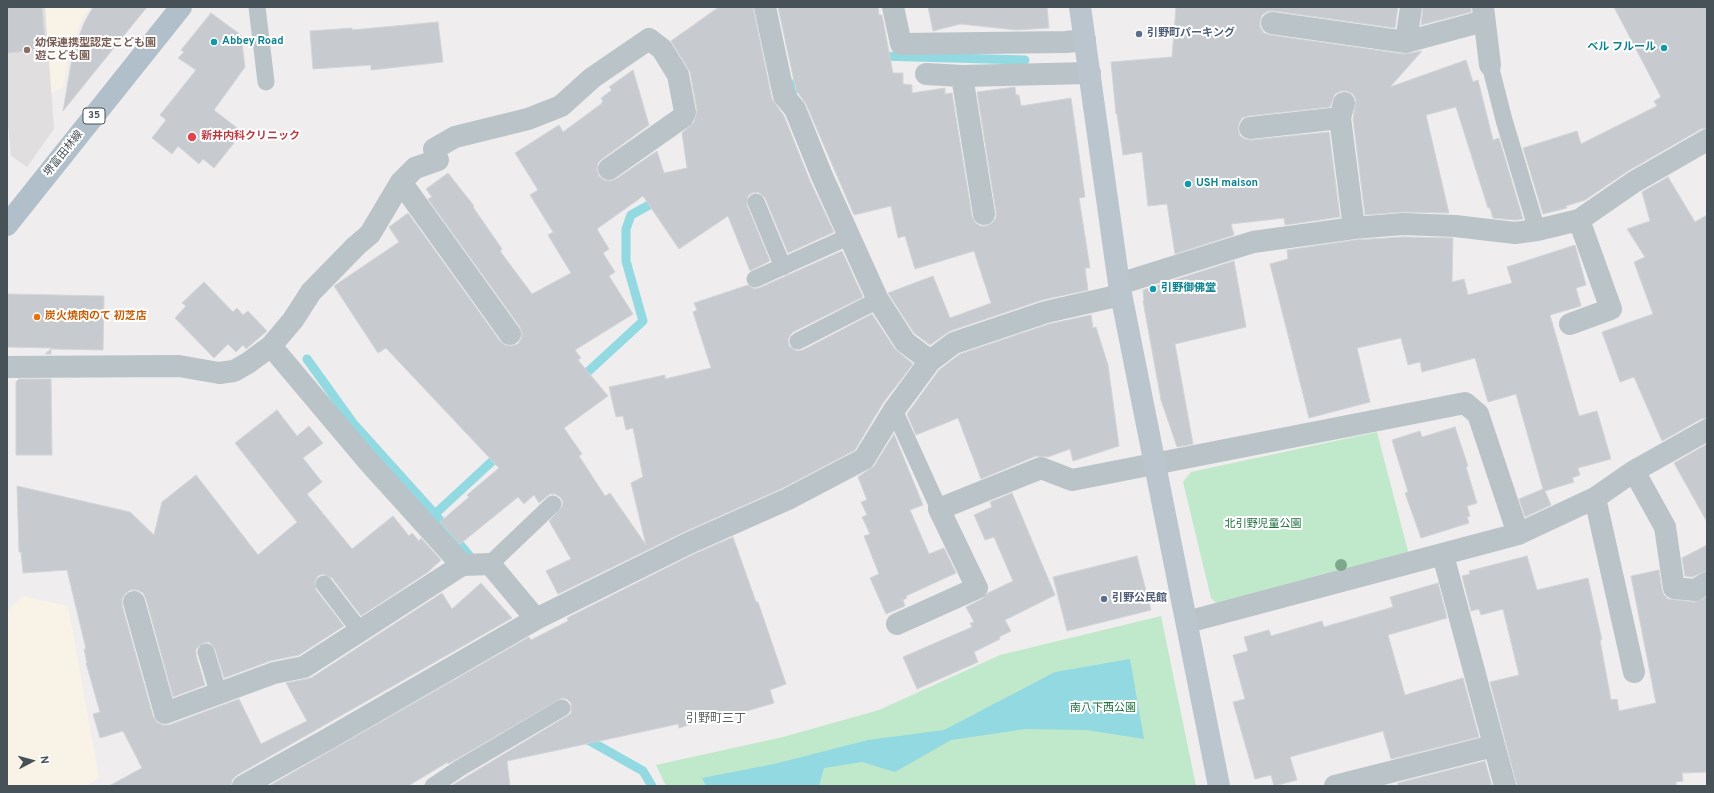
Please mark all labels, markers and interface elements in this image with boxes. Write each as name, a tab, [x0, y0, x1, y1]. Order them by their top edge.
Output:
place label: 引野町パーキング	[1147, 27, 1235, 41]
marker: 引野町パーキング	[1134, 29, 1144, 39]
place label: Abbey Road	[222, 35, 284, 49]
place label: 幼保連携型認定こども園 遊こども園	[35, 37, 156, 63]
marker: Abbey Road	[209, 37, 219, 47]
place label: ベル フルール	[1587, 41, 1656, 55]
marker: ベル フルール	[1659, 43, 1669, 53]
marker: 幼保連携型認定こども園 遊こども園	[22, 45, 32, 55]
road number: 35	[83, 108, 105, 124]
street label: 堺富田林線	[42, 128, 86, 180]
place label: 新井内科クリニック	[201, 130, 300, 144]
marker: 新井内科クリニック	[186, 131, 198, 143]
place label: USH maison	[1196, 177, 1258, 191]
marker: USH maison	[1183, 179, 1193, 189]
place label: 引野御佛堂	[1161, 282, 1216, 296]
marker: 引野御佛堂	[1148, 284, 1158, 294]
place label: 炭火焼肉のて 初芝店	[45, 310, 147, 324]
marker: 炭火焼肉のて 初芝店	[32, 312, 42, 322]
park label: 北引野児童公園	[1225, 518, 1301, 532]
place label: 引野公民館	[1112, 592, 1167, 606]
marker: 引野公民館	[1099, 594, 1109, 604]
park label: 南八下西公園	[1070, 702, 1136, 716]
district label: 引野町三丁	[686, 713, 746, 727]
north arrow	[12, 741, 52, 781]
text: N	[37, 755, 51, 764]

